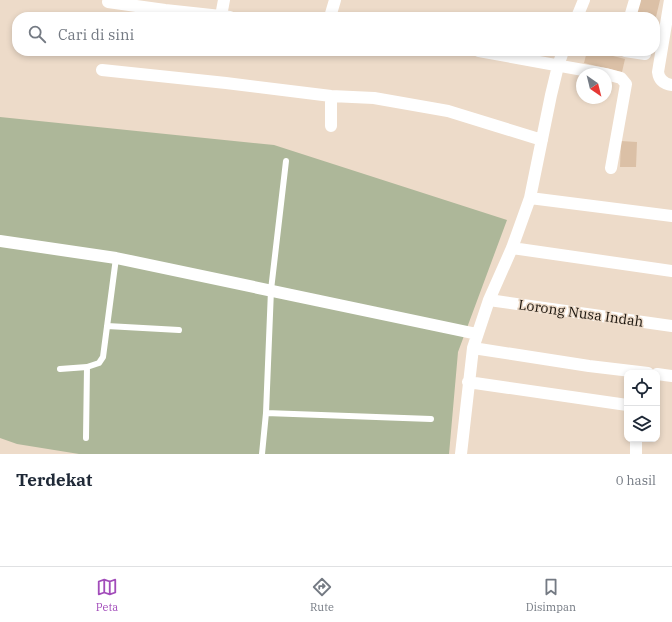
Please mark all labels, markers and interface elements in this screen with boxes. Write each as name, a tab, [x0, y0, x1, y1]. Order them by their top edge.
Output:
search box	[12, 12, 660, 56]
icon: search	[26, 23, 48, 45]
text: Cari di sini	[58, 25, 134, 44]
north arrow	[576, 68, 612, 104]
street label: Lorong Nusa Indah	[517, 295, 645, 331]
map controls	[624, 370, 660, 442]
button: locate	[624, 370, 660, 406]
button: layers	[624, 406, 660, 442]
text: Terdekat	[16, 469, 92, 491]
text: 0 hasil	[616, 472, 656, 489]
tab: Peta	[96, 576, 118, 614]
tab: Rute	[310, 576, 334, 614]
tab: Disimpan	[526, 576, 576, 614]

